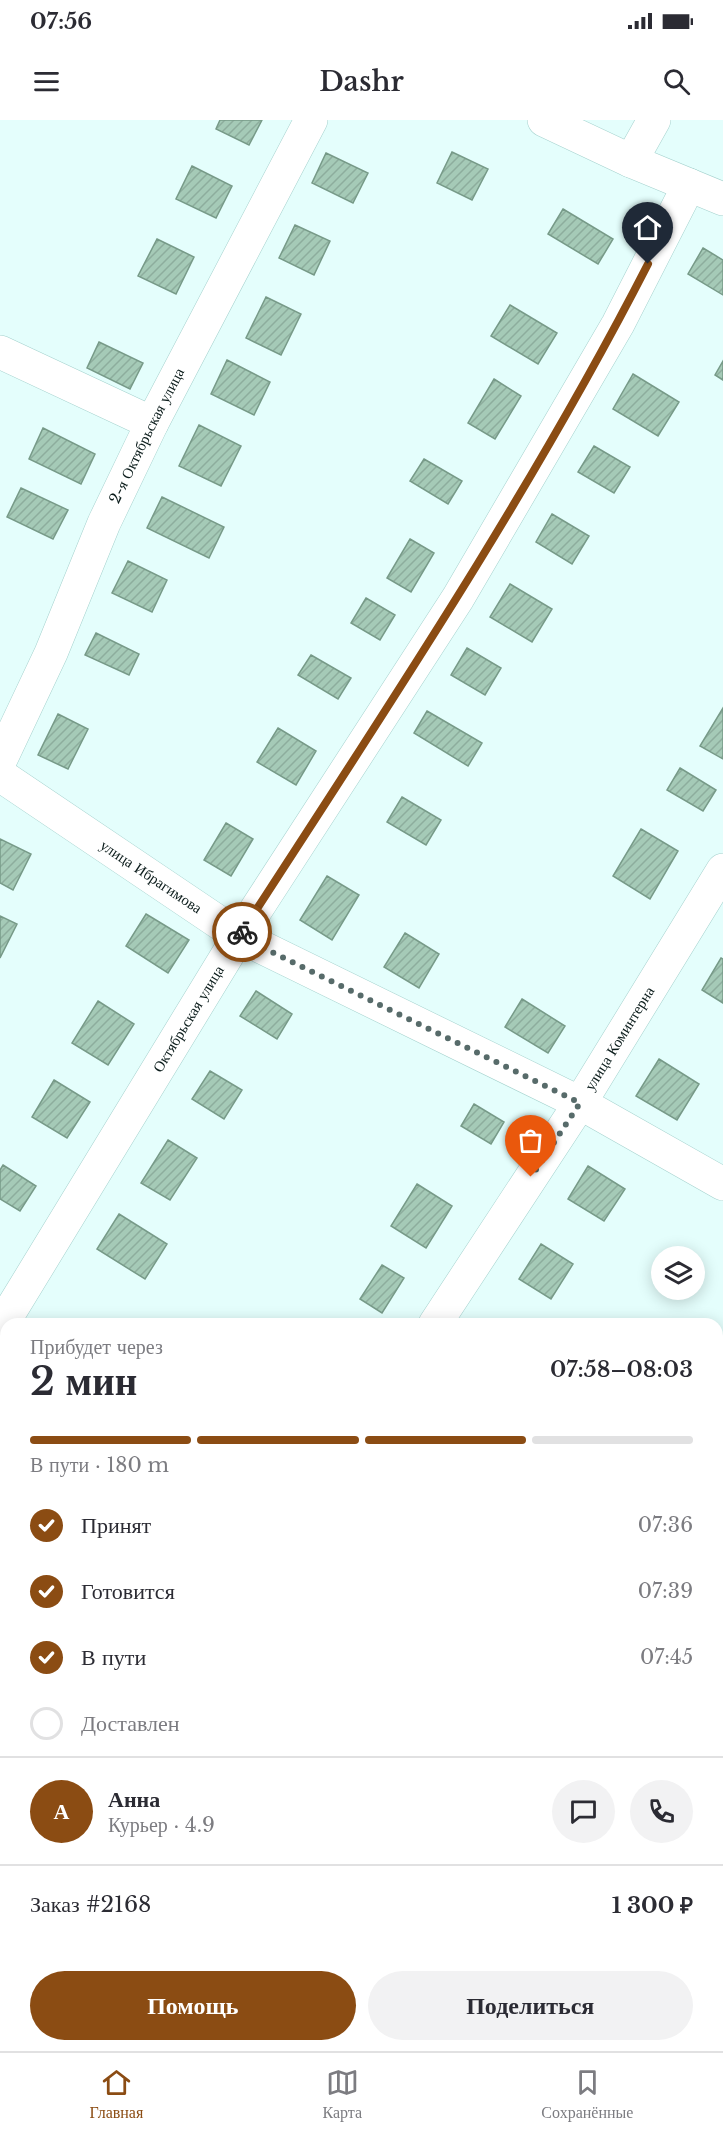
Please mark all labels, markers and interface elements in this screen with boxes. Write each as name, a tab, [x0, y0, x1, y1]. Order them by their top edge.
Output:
text: 07:56	[30, 8, 92, 35]
icon: menu	[30, 65, 63, 98]
text: Dashr	[319, 65, 404, 98]
icon: search	[660, 65, 693, 98]
pin	[622, 202, 673, 264]
icon: home	[631, 211, 664, 244]
street label: 2-я Октябрьская улица	[105, 364, 188, 507]
street label: улица Ибрагимова	[97, 835, 206, 918]
courier	[212, 902, 272, 962]
icon: bike	[226, 916, 259, 949]
street label: Октябрьская улица	[148, 961, 228, 1076]
street label: улица Коминтерна	[580, 982, 659, 1094]
pin	[505, 1115, 556, 1177]
icon: bag	[514, 1124, 547, 1157]
map controls	[651, 1246, 705, 1300]
button: layers	[651, 1246, 705, 1300]
text: Прибудет через	[30, 1335, 163, 1359]
text: 07:58–08:03	[550, 1356, 693, 1383]
text: 2 мин	[30, 1357, 137, 1406]
text: В пути · 180 m	[30, 1453, 169, 1477]
icon: check	[30, 1509, 63, 1542]
text: Принят	[81, 1512, 151, 1539]
text: 07:36	[638, 1513, 693, 1537]
icon: check	[30, 1575, 63, 1608]
text: Готовится	[81, 1578, 175, 1605]
text: 07:39	[638, 1579, 693, 1603]
icon: check	[30, 1641, 63, 1674]
text: В пути	[81, 1644, 146, 1671]
text: 07:45	[640, 1645, 693, 1669]
text: Доставлен	[81, 1710, 180, 1737]
button: chat	[552, 1780, 615, 1843]
button: phone	[630, 1780, 693, 1843]
text: Анна	[108, 1786, 160, 1813]
text: А	[54, 1798, 69, 1825]
text: Курьер · 4.9	[108, 1813, 215, 1837]
text: Заказ #2168	[30, 1891, 151, 1918]
text: 1 300 ₽	[612, 1892, 693, 1919]
button: Помощь	[30, 1971, 356, 2040]
button: Поделиться	[368, 1971, 693, 2040]
tab: Главная	[90, 2066, 143, 2122]
tab: Карта	[323, 2066, 362, 2122]
tab: Сохранённые	[541, 2066, 633, 2122]

